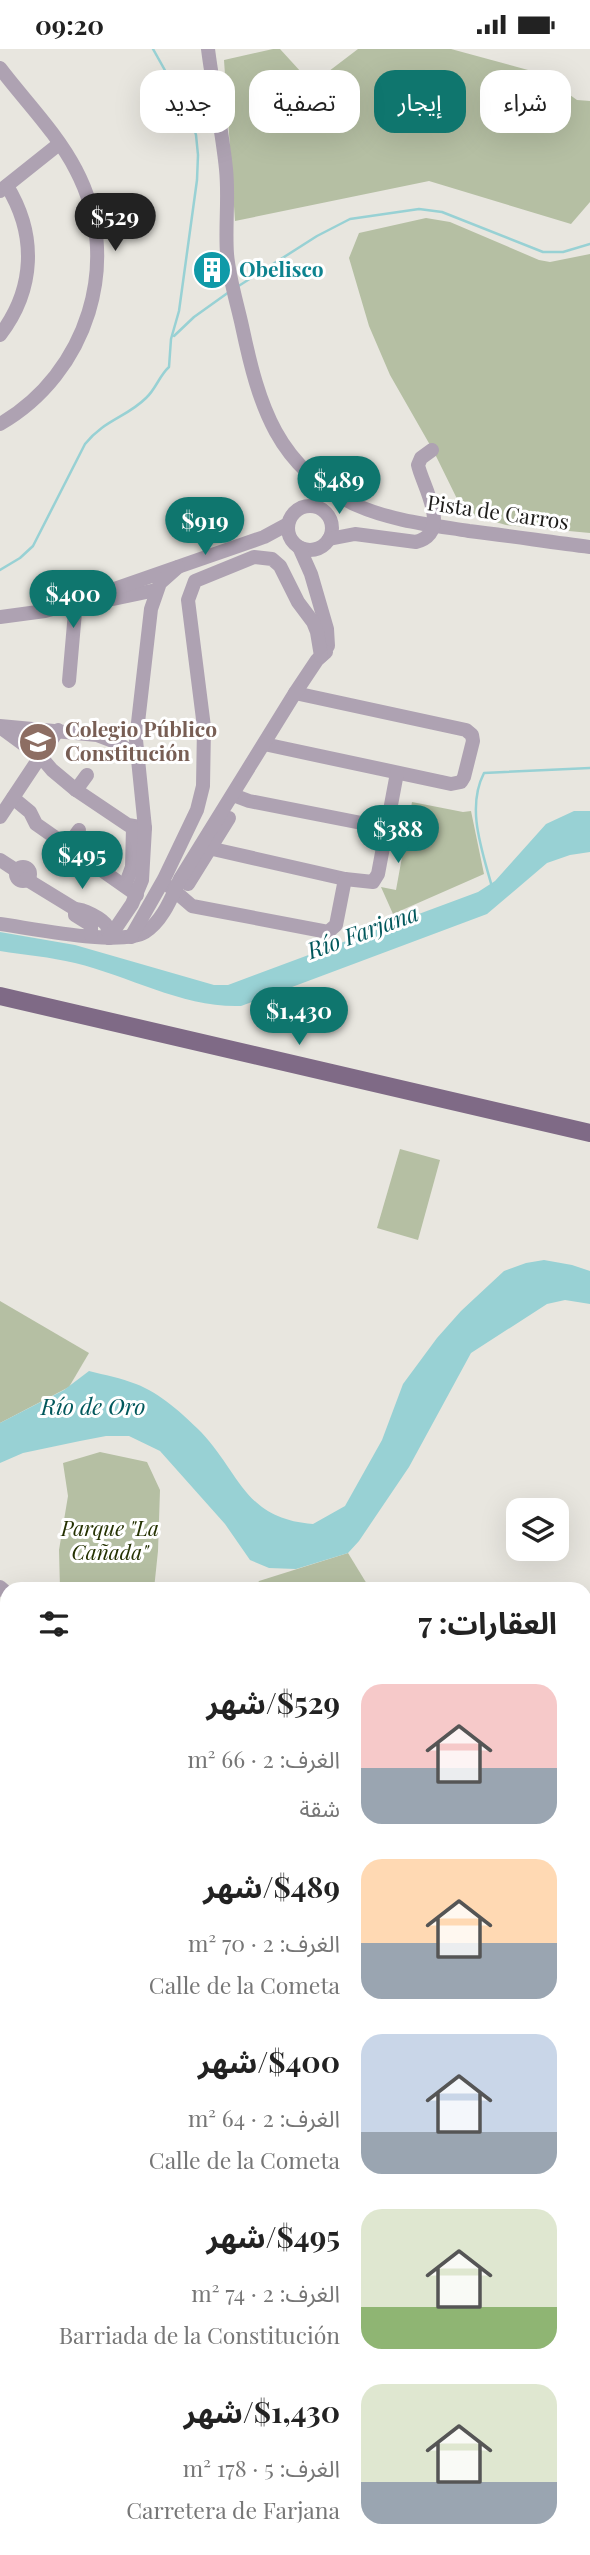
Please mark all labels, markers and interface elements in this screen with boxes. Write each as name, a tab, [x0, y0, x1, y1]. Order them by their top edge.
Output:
text: 09:20	[35, 7, 104, 42]
chip: جديد	[140, 70, 235, 133]
chip: تصفية	[249, 70, 360, 133]
chip: إيجار	[374, 70, 466, 133]
chip: شراء	[480, 70, 571, 133]
pin: $529	[74, 193, 156, 253]
text: $529	[91, 200, 139, 231]
building icon: Obelisco	[191, 249, 233, 291]
place label: Obelisco	[239, 254, 324, 282]
pin: $489	[298, 456, 380, 516]
text: $489	[314, 463, 364, 494]
street label: Pista de Carros	[426, 487, 571, 535]
pin: $919	[164, 497, 246, 557]
text: $919	[181, 504, 229, 535]
pin: $400	[32, 571, 114, 630]
text: $400	[45, 577, 101, 608]
place label: Colegio Público Constitución	[65, 714, 217, 766]
school or university icon: Colegio Público Constitución	[17, 721, 59, 763]
pin: $388	[357, 805, 439, 865]
text: $388	[373, 812, 423, 843]
pin: $495	[41, 831, 123, 891]
text: $495	[58, 838, 106, 869]
water label: Río Farjana	[301, 896, 423, 965]
pin: $1,430	[242, 988, 356, 1047]
text: $1,430	[266, 994, 332, 1025]
water label: Río de Oro	[40, 1390, 145, 1421]
map controls	[506, 1498, 569, 1561]
button: layers	[506, 1498, 569, 1561]
park label: Parque "La Cañada"	[60, 1513, 159, 1565]
text: العقارات: 7	[418, 1602, 557, 1642]
icon: filters	[35, 1605, 73, 1643]
text: $529/شهر	[207, 1682, 340, 1722]
icon: home	[417, 1712, 501, 1796]
text: الغرف: 2 · 66 m²	[187, 1743, 340, 1774]
text: شقة	[299, 1792, 340, 1823]
text: $489/شهر	[203, 1866, 340, 1906]
icon: home	[417, 1887, 501, 1971]
text: الغرف: 2 · 70 m²	[188, 1927, 340, 1958]
text: Calle de la Cometa	[149, 1969, 340, 2000]
text: $400/شهر	[198, 2041, 340, 2081]
icon: home	[417, 2062, 501, 2146]
text: الغرف: 2 · 64 m²	[188, 2102, 340, 2133]
text: Calle de la Cometa	[149, 2144, 340, 2175]
text: $495/شهر	[206, 2216, 340, 2256]
icon: home	[417, 2237, 501, 2321]
text: الغرف: 2 · 74 m²	[191, 2277, 340, 2308]
text: Barriada de la Constitución	[59, 2319, 340, 2350]
text: $1,430/شهر	[184, 2391, 340, 2431]
icon: home	[417, 2412, 501, 2496]
text: الغرف: 5 · 178 m²	[183, 2452, 340, 2483]
text: Carretera de Farjana	[126, 2494, 340, 2525]

